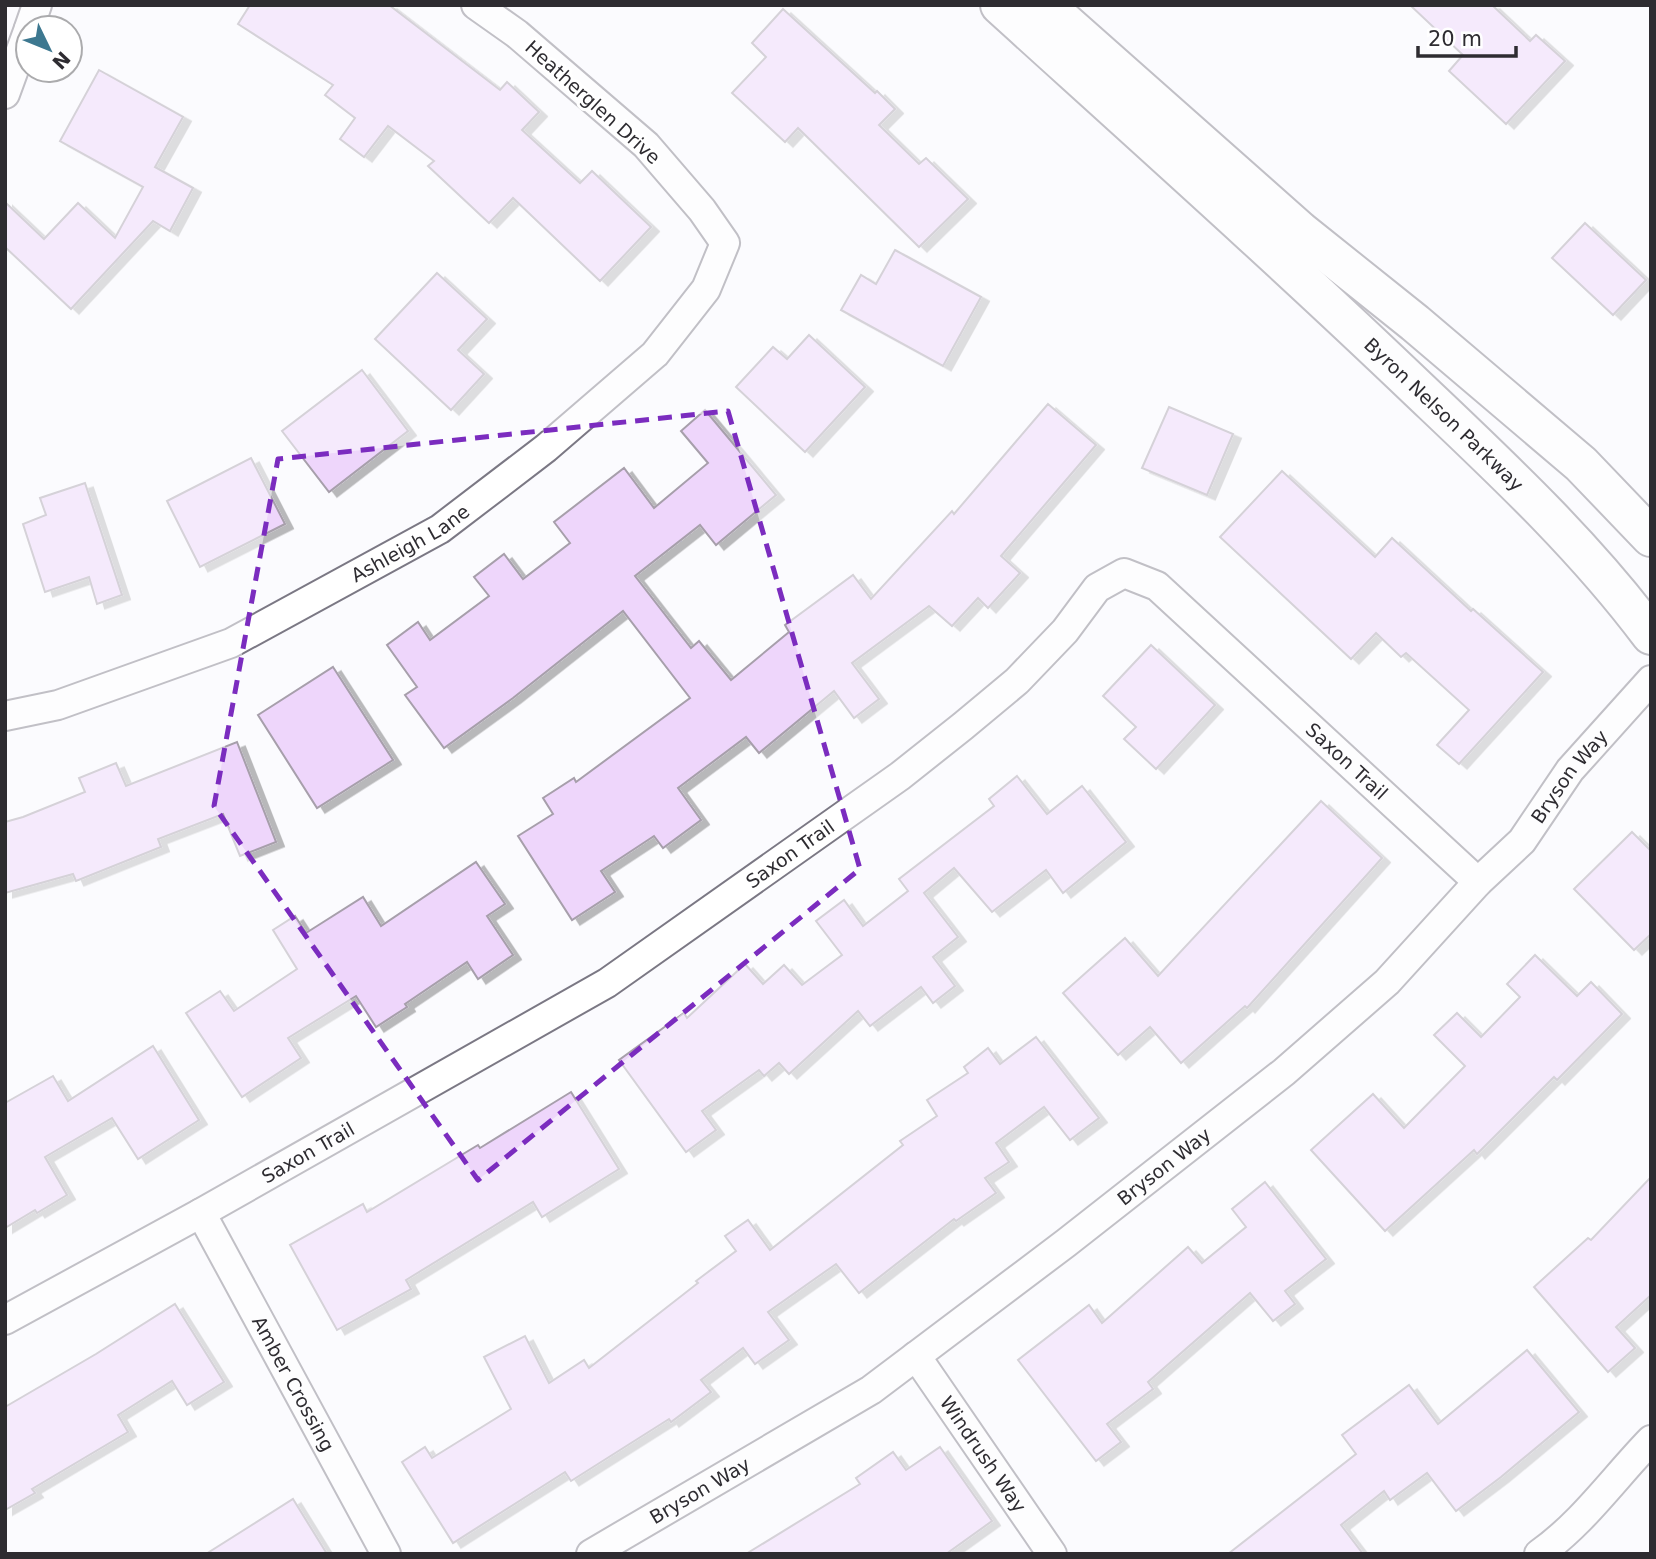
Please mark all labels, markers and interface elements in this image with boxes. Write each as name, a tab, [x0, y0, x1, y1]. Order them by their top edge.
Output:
north arrow	[14, 14, 84, 84]
scale bar	[1418, 14, 1516, 58]
text: 20 m	[1428, 27, 1482, 51]
street label: Heatherglen Drive	[521, 36, 665, 168]
text: N	[48, 47, 75, 74]
street label: Byron Nelson Parkway	[1360, 333, 1528, 495]
street label: Ashleigh Lane	[347, 500, 473, 586]
street label: Saxon Trail	[1302, 718, 1392, 804]
street label: Bryson Way	[1526, 725, 1612, 827]
street label: Saxon Trail	[742, 815, 838, 892]
street label: Saxon Trail	[258, 1118, 358, 1187]
street label: Bryson Way	[1113, 1123, 1215, 1210]
street label: Amber Crossing	[248, 1312, 339, 1455]
street label: Windrush Way	[936, 1392, 1031, 1516]
street label: Bryson Way	[646, 1452, 754, 1528]

